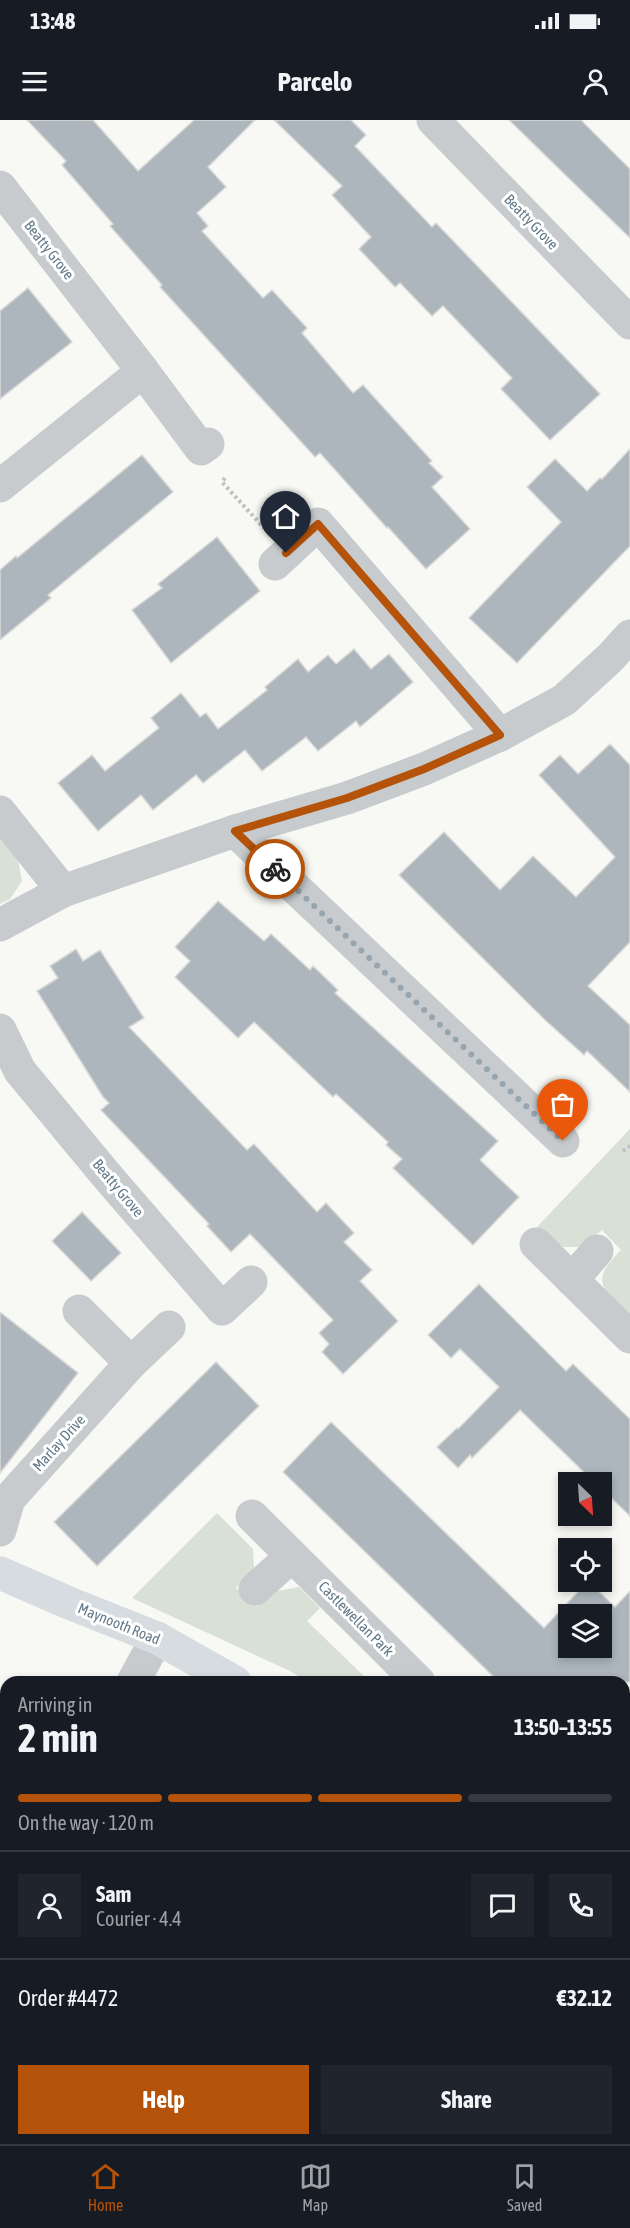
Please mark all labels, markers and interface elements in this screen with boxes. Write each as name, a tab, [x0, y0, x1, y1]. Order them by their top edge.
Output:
text: 13:48	[30, 8, 75, 34]
icon: menu	[18, 65, 51, 98]
icon: person	[579, 65, 612, 98]
text: Parcelo	[277, 66, 353, 97]
street label: Beatty Grove	[501, 191, 562, 253]
street label: Beatty Grove	[21, 217, 78, 283]
pin	[260, 491, 311, 553]
icon: home	[269, 500, 302, 533]
courier	[245, 839, 305, 899]
icon: bike	[259, 853, 292, 886]
pin	[537, 1079, 588, 1141]
icon: bag	[546, 1088, 579, 1121]
street label: Beatty Grove	[89, 1155, 147, 1220]
street label: Marlay Drive	[29, 1411, 88, 1474]
north arrow	[558, 1472, 612, 1526]
map controls	[558, 1472, 612, 1658]
button: locate	[558, 1538, 612, 1592]
street label: Castlewellan Park	[315, 1578, 398, 1660]
street label: Maynooth Road	[76, 1599, 163, 1648]
button: layers	[558, 1604, 612, 1658]
text: Arriving in	[18, 1693, 92, 1716]
text: 13:50–13:55	[514, 1714, 612, 1740]
text: 2 min	[18, 1716, 98, 1760]
text: On the way · 120 m	[18, 1811, 154, 1834]
button: person	[18, 1874, 81, 1937]
button: chat	[471, 1874, 534, 1937]
button: phone	[549, 1874, 612, 1937]
text: Sam	[96, 1881, 131, 1907]
text: Courier · 4.4	[96, 1907, 182, 1930]
text: Order #4472	[18, 1985, 118, 2011]
text: €32.12	[557, 1985, 612, 2011]
button: Help	[18, 2065, 309, 2134]
button: Share	[321, 2065, 612, 2134]
tab: Home	[88, 2160, 123, 2214]
tab: Map	[299, 2160, 332, 2214]
tab: Saved	[507, 2160, 542, 2214]

